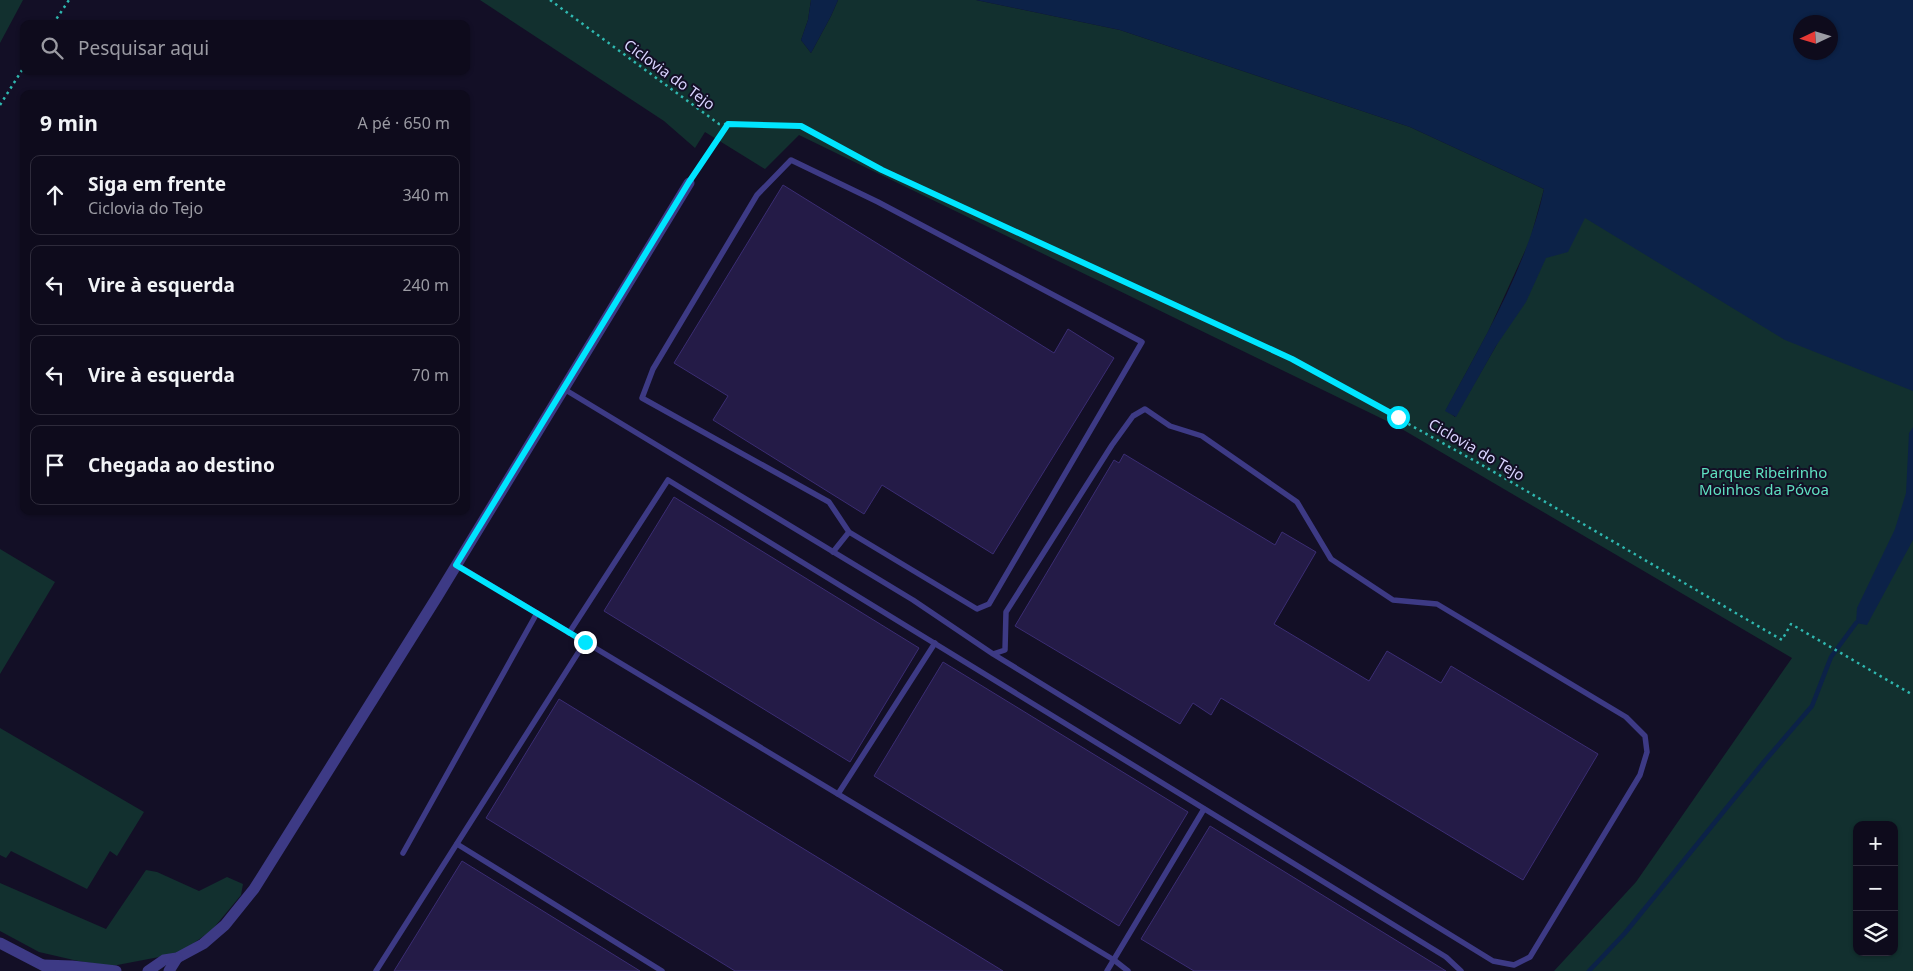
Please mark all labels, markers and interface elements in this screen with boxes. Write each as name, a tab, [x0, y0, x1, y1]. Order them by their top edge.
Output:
north arrow	[1793, 15, 1838, 60]
search box	[20, 20, 470, 75]
icon: search	[38, 34, 66, 62]
street label: Ciclovia do Tejo	[620, 34, 720, 114]
text: Pesquisar aqui	[78, 35, 209, 61]
text: 9 min	[40, 109, 98, 137]
text: A pé · 650 m	[358, 112, 450, 134]
text: Siga em frente	[88, 171, 226, 197]
icon: ahead	[41, 181, 69, 209]
text: 340 m	[402, 184, 449, 206]
text: Ciclovia do Tejo	[88, 197, 203, 219]
icon: left	[41, 271, 69, 299]
text: Vire à esquerda	[88, 272, 235, 298]
text: 240 m	[402, 274, 449, 296]
icon: left	[41, 361, 69, 389]
text: Vire à esquerda	[88, 362, 235, 388]
text: 70 m	[412, 364, 449, 386]
route start	[1387, 406, 1410, 429]
street label: Ciclovia do Tejo	[1425, 413, 1529, 485]
icon: arrive	[41, 451, 69, 479]
text: Chegada ao destino	[88, 452, 275, 478]
park label: Parque Ribeirinho Moinhos da Póvoa	[1699, 462, 1829, 499]
route end	[574, 631, 597, 654]
map controls	[1853, 821, 1898, 956]
button: +	[1853, 821, 1898, 866]
button: −	[1853, 866, 1898, 911]
button: layers	[1853, 911, 1898, 956]

